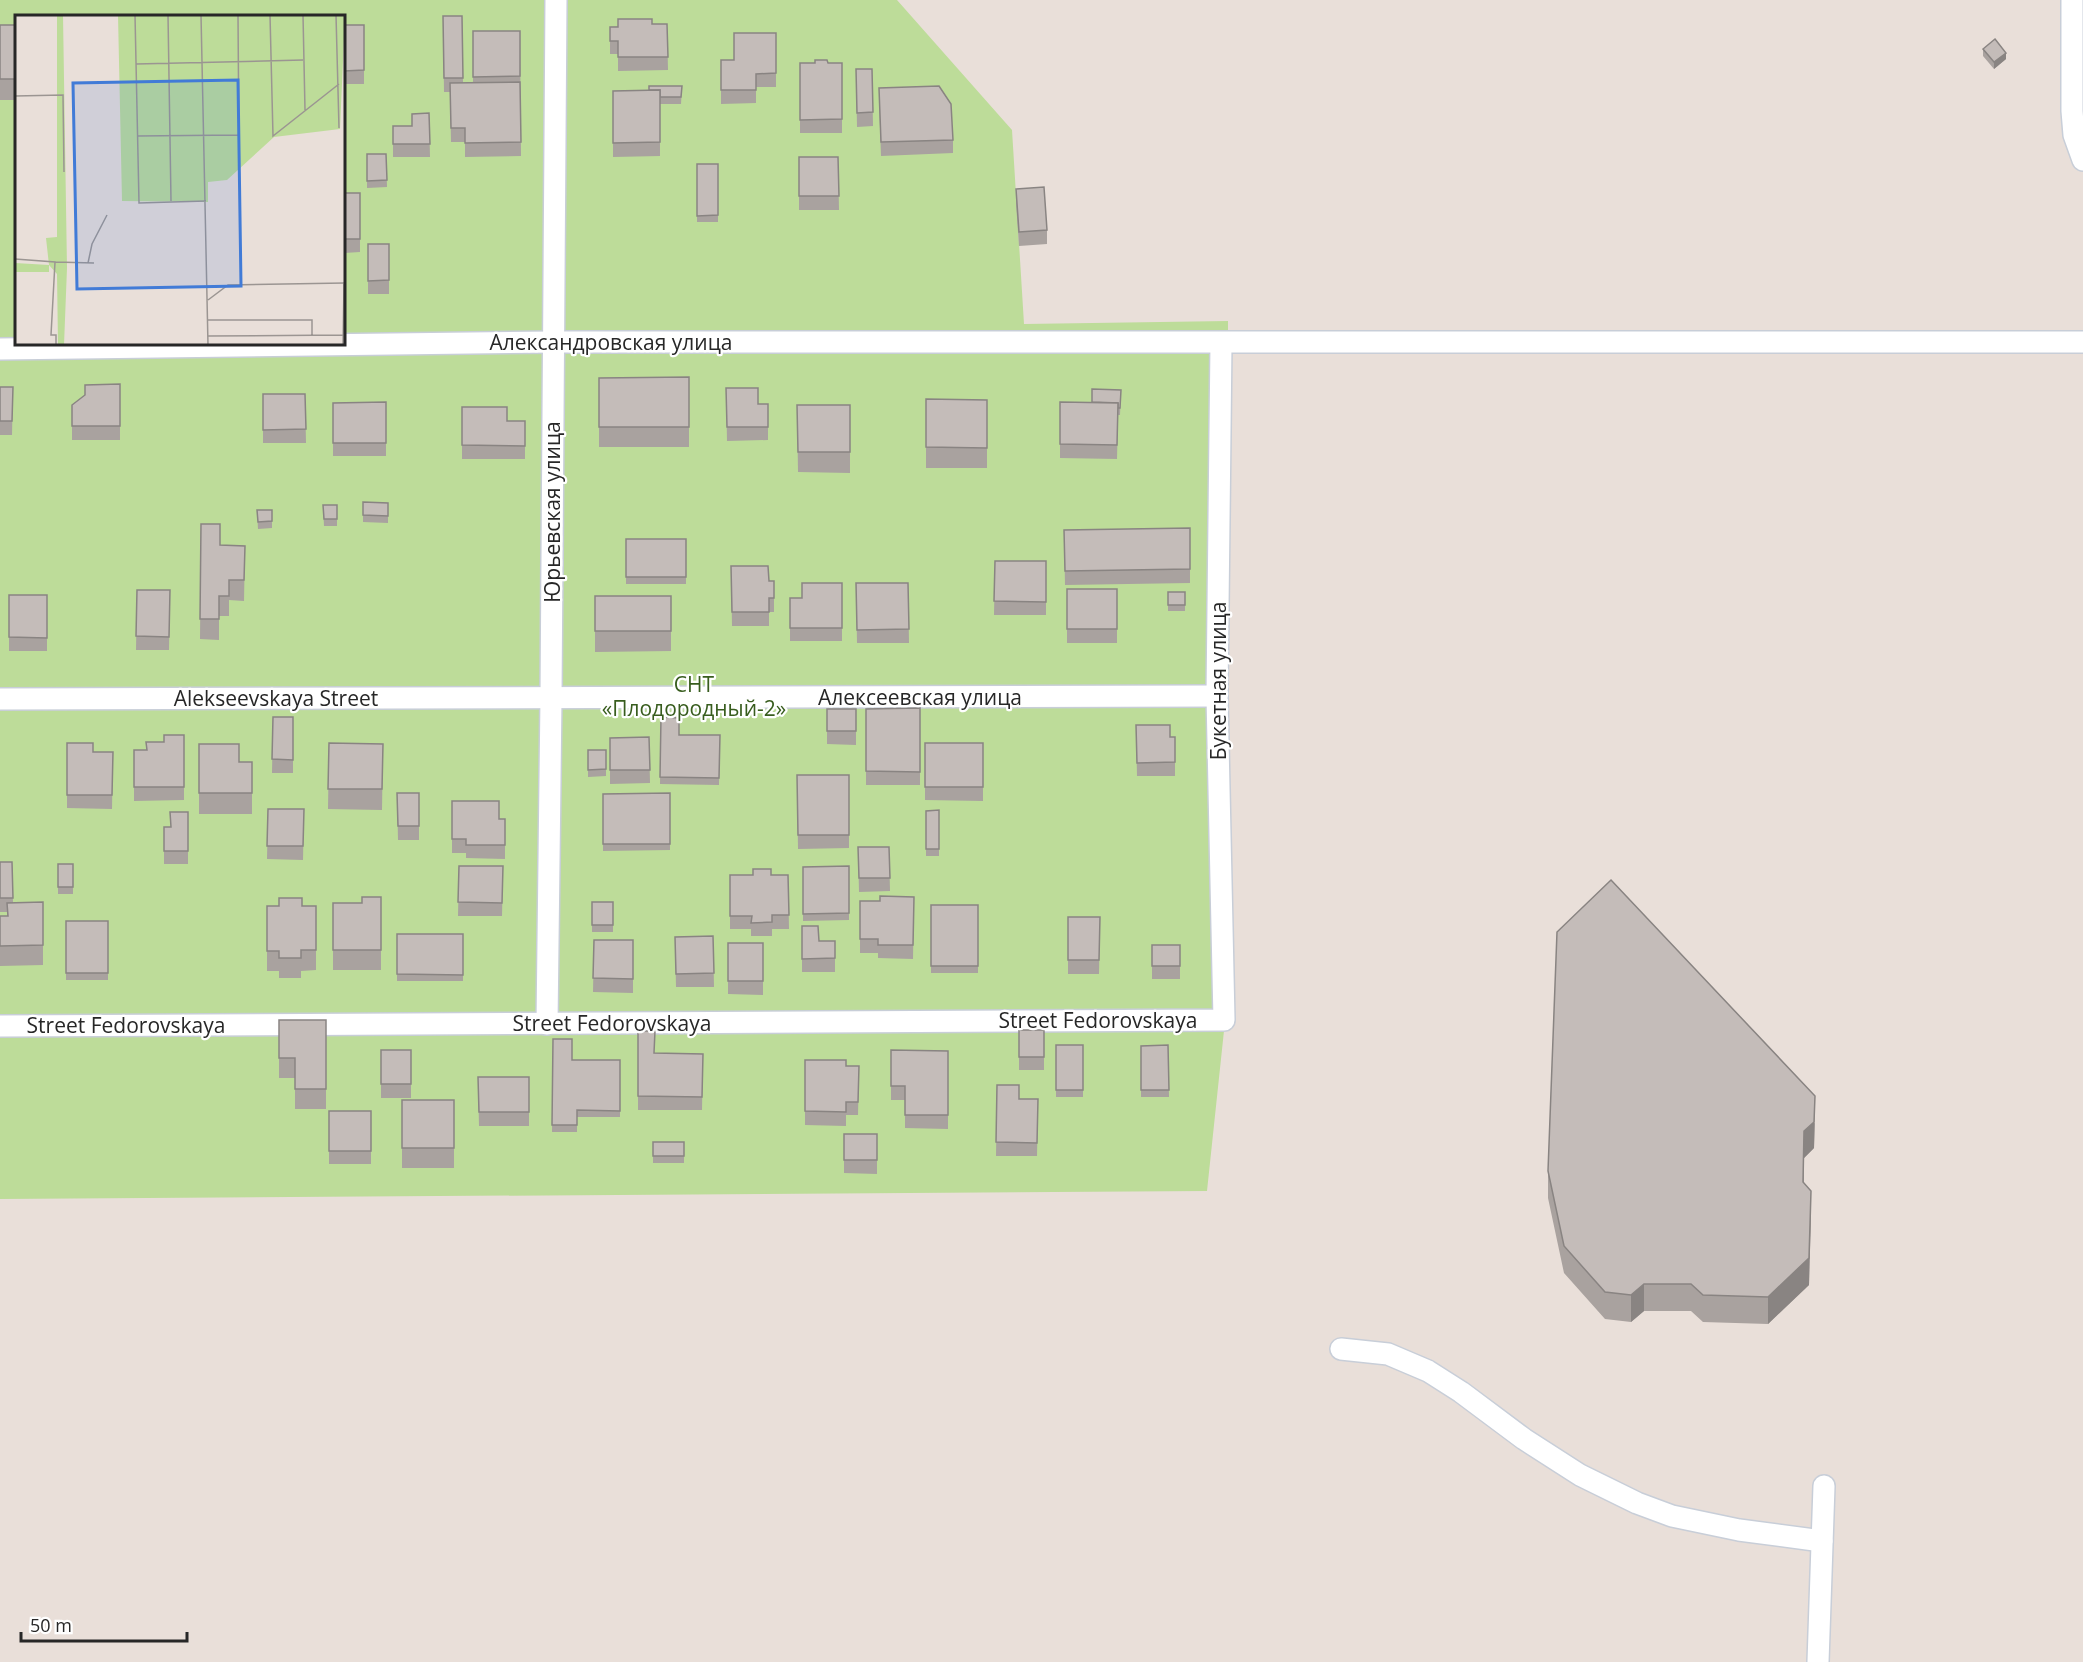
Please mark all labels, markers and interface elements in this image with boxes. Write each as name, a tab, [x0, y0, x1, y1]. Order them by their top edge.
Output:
inset map	[15, 15, 345, 345]
street label: Александровская улица	[490, 328, 732, 356]
street label: Юрьевская улица	[538, 421, 566, 603]
street label: Букетная улица	[1204, 602, 1232, 760]
park label: СНТ «Плодородный-2»	[602, 670, 786, 722]
street label: Алексеевская улица	[818, 683, 1022, 711]
street label: Alekseevskaya Street	[174, 684, 378, 712]
street label: Street Fedorovskaya	[999, 1006, 1197, 1034]
street label: Street Fedorovskaya	[513, 1009, 711, 1037]
street label: Street Fedorovskaya	[27, 1011, 225, 1039]
scale bar	[21, 1605, 188, 1643]
text: 50 m	[30, 1613, 72, 1637]

